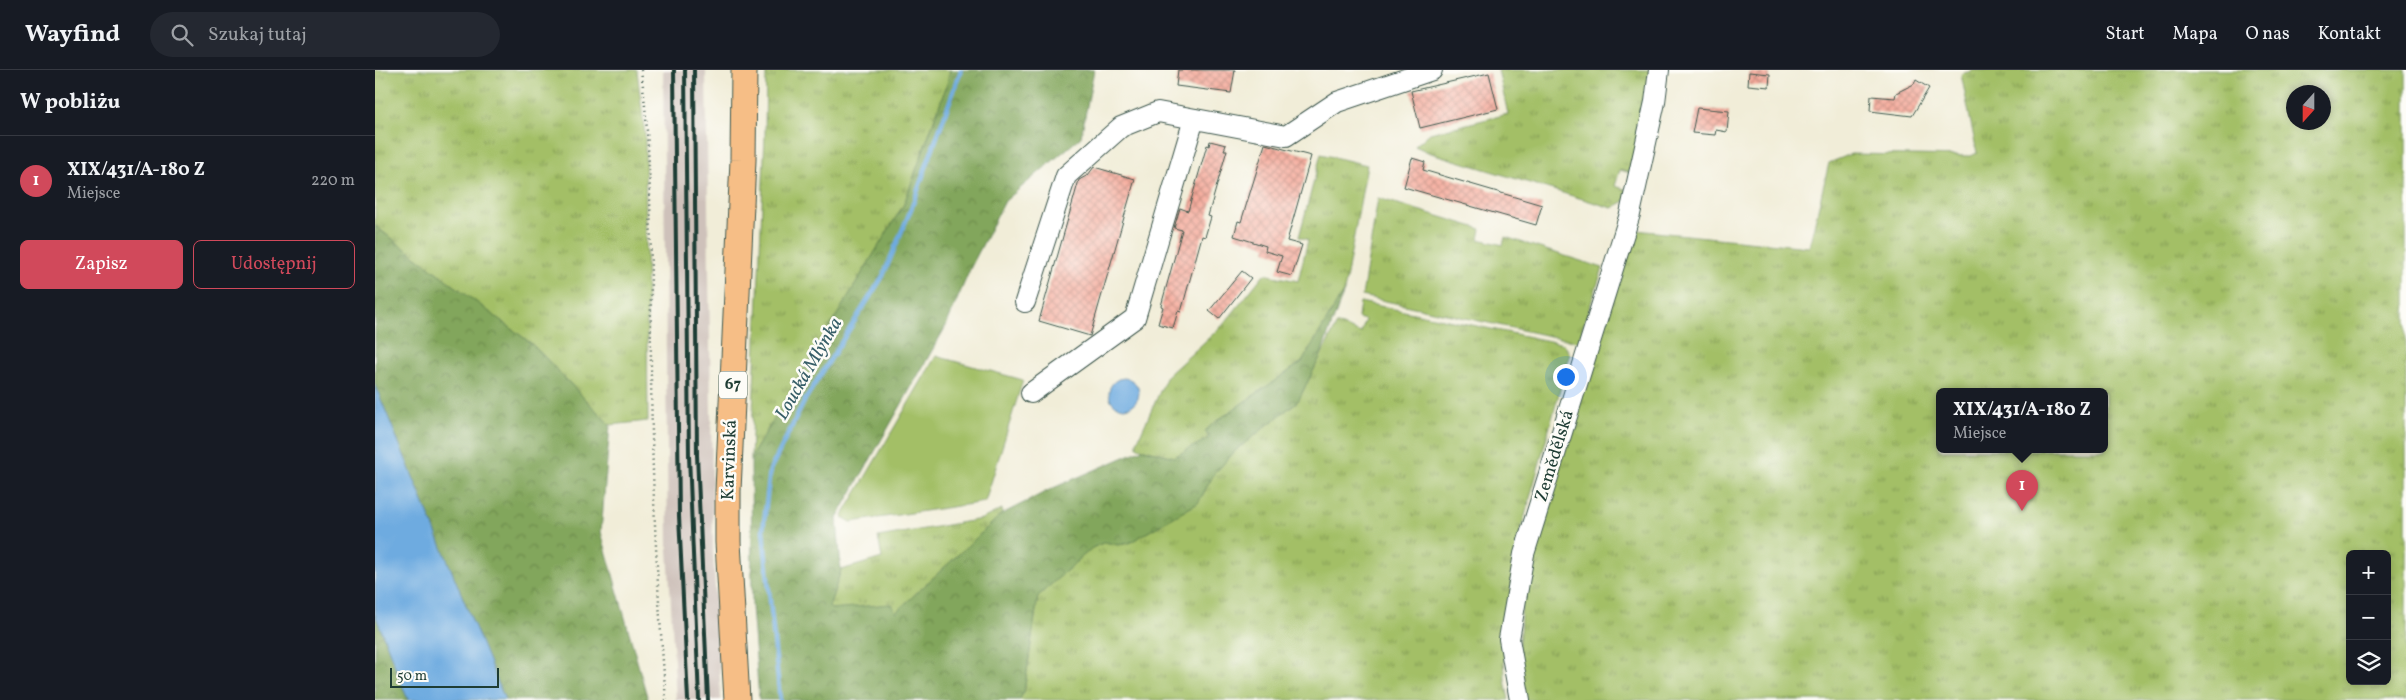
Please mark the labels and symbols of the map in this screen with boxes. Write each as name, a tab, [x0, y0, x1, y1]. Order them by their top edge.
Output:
north arrow	[2286, 85, 2331, 130]
water label: Loucká Mlýnka	[769, 313, 849, 425]
your location	[1553, 364, 1579, 390]
road number: 67	[719, 372, 747, 398]
street label: Zemědělská	[1529, 407, 1581, 505]
street label: Karvinská	[716, 419, 744, 501]
pin: 1	[2006, 470, 2038, 511]
scale bar	[390, 665, 499, 688]

